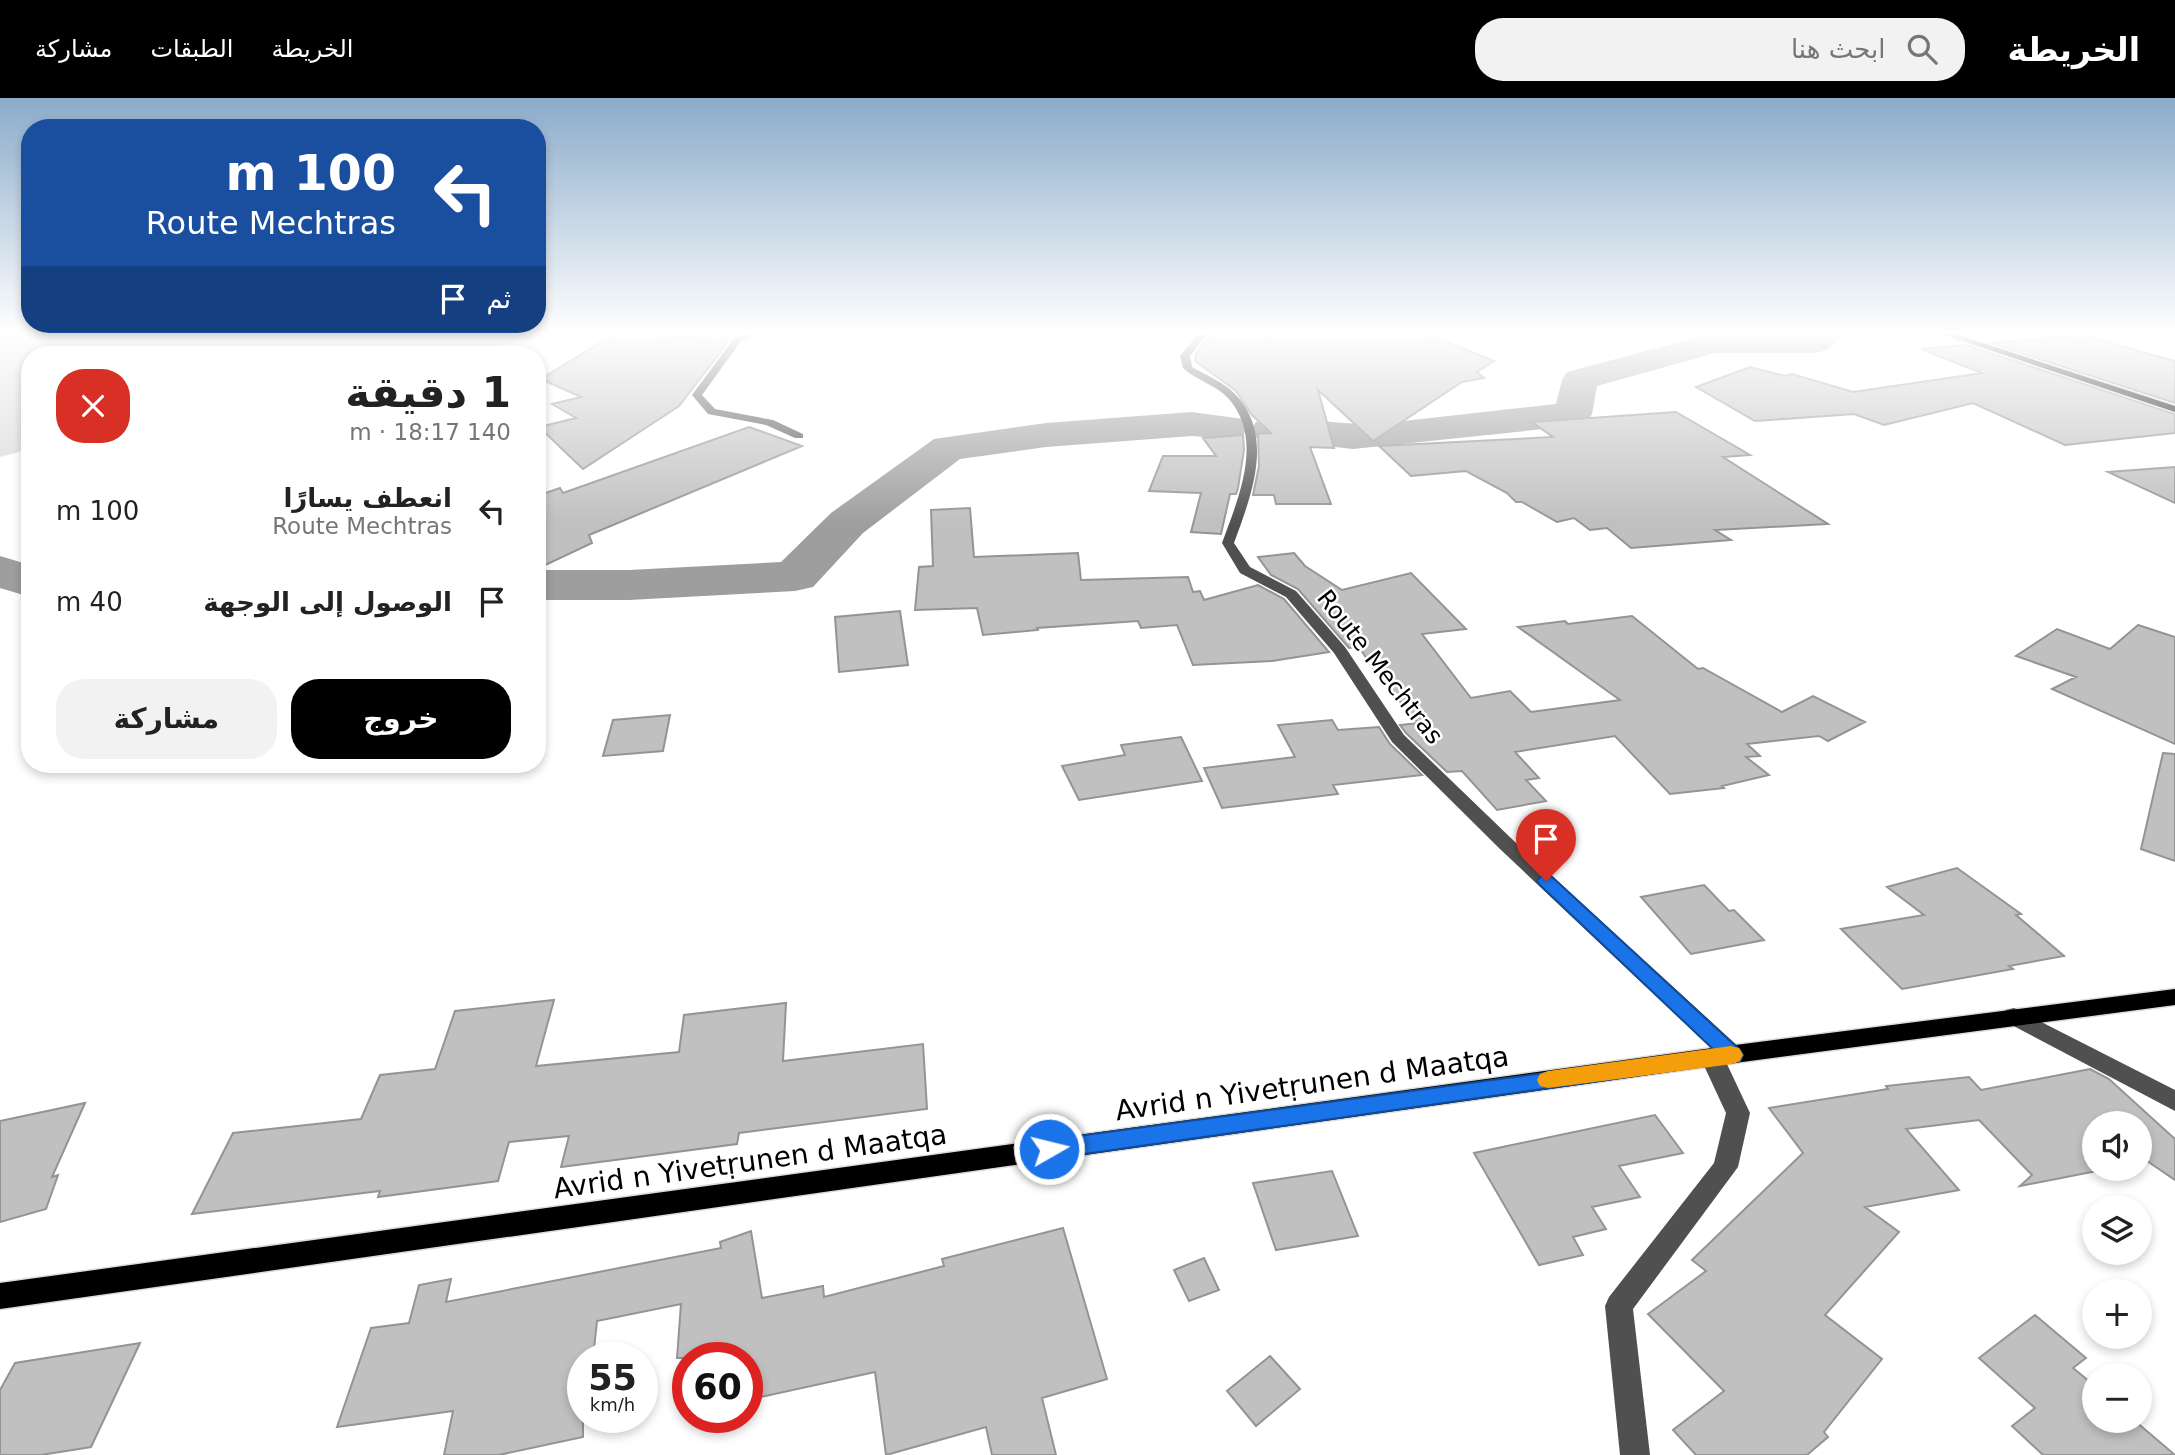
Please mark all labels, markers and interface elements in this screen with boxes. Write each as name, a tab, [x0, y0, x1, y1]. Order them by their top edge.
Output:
search box	[1475, 18, 1965, 81]
icon: search	[1903, 30, 1941, 68]
text: الخريطة	[2007, 30, 2140, 69]
text: ابحث هنا	[1791, 34, 1885, 64]
text: مشاركة	[35, 35, 112, 63]
text: الطبقات	[150, 35, 233, 63]
text: الخريطة	[271, 35, 353, 63]
text: 100 m	[226, 145, 396, 202]
icon: left	[420, 147, 511, 238]
text: Route Mechtras	[146, 204, 396, 242]
icon: arrive	[434, 280, 472, 318]
text: ثم	[486, 284, 511, 314]
text: 1 دقيقة	[345, 368, 511, 417]
button: close	[56, 369, 130, 443]
text: 140 m · 18:17	[349, 419, 511, 445]
text: انعطف يسارًا	[283, 483, 452, 513]
icon: left	[473, 492, 511, 530]
text: 100 m	[56, 496, 139, 526]
text: Route Mechtras	[272, 513, 452, 539]
icon: arrive	[473, 583, 511, 621]
street label: Route Mechtras	[1311, 584, 1449, 750]
text: 40 m	[56, 587, 123, 617]
text: الوصول إلى الوجهة	[203, 587, 452, 617]
button: مشاركة	[56, 679, 277, 759]
button: خروج	[291, 679, 511, 759]
pin	[1516, 809, 1576, 881]
icon: arrive	[1527, 820, 1565, 858]
street label: Avrid n Yivetṛunen d Maatqa	[1113, 1040, 1511, 1127]
map controls	[2082, 1111, 2152, 1433]
button: sound	[2082, 1111, 2152, 1181]
position arrow	[1012, 1112, 1086, 1186]
street label: Avrid n Yivetṛunen d Maatqa	[551, 1118, 949, 1205]
button: layers	[2082, 1195, 2152, 1265]
button: +	[2082, 1279, 2152, 1349]
speed limit sign: 60	[672, 1342, 763, 1433]
text: 55	[588, 1358, 637, 1398]
button: −	[2082, 1363, 2152, 1433]
text: km/h	[590, 1394, 635, 1415]

